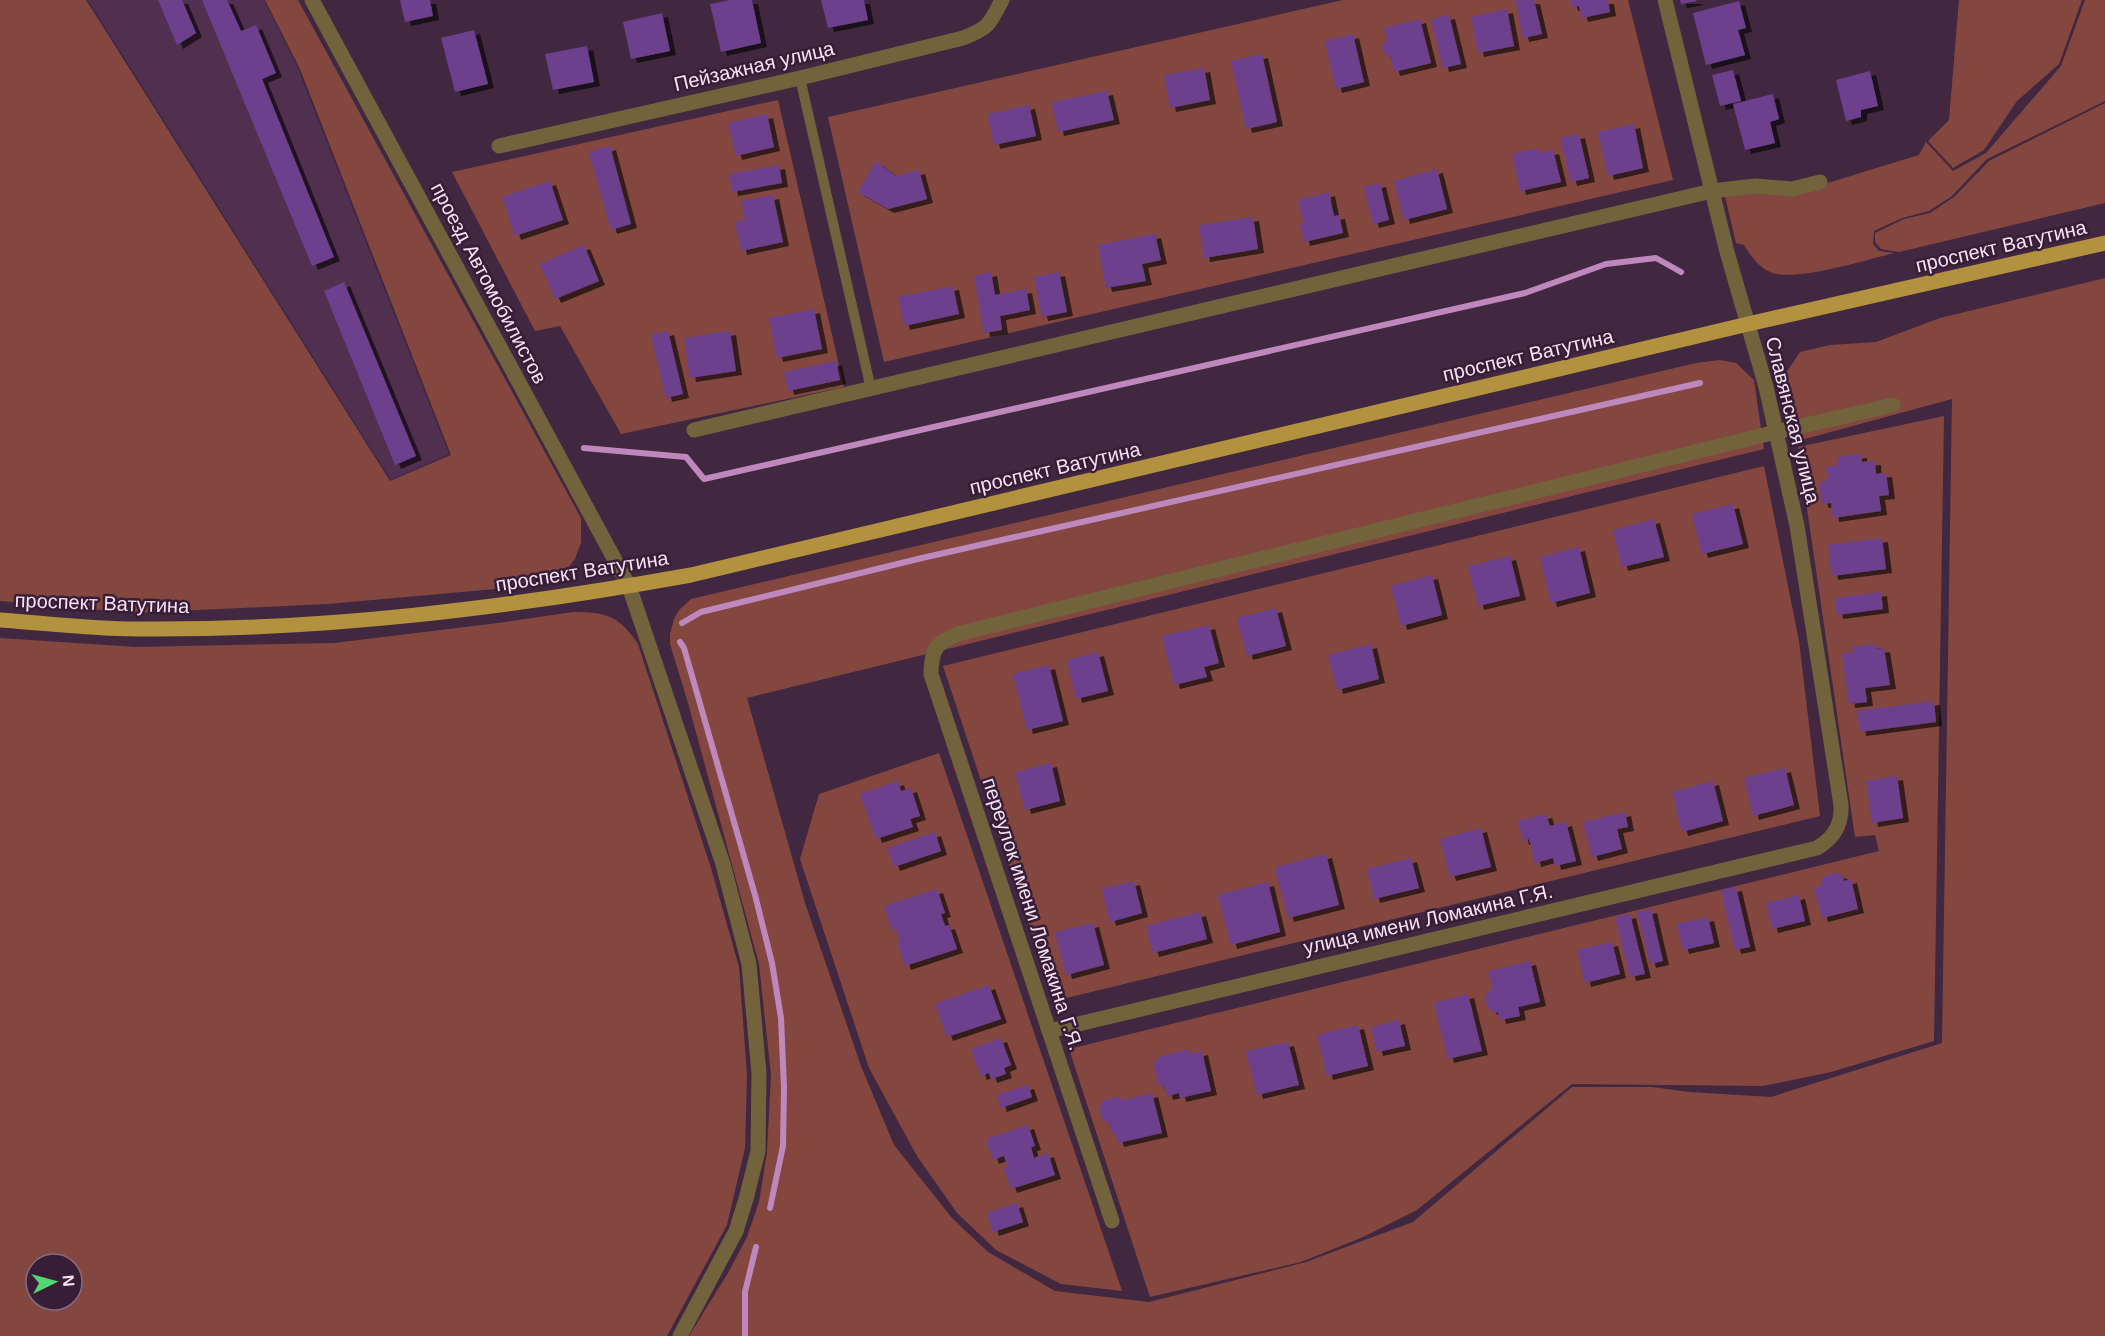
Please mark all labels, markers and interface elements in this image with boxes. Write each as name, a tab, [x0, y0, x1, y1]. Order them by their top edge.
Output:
street label: Пейзажная улица	[672, 37, 837, 95]
street label: проезд Автомобилистов	[427, 179, 551, 387]
street label: проспект Ватутина	[1913, 215, 2089, 276]
street label: проспект Ватутина	[1440, 324, 1616, 385]
street label: Славянская улица	[1762, 334, 1825, 507]
street label: проспект Ватутина	[967, 437, 1143, 498]
street label: проспект Ватутина	[494, 546, 671, 596]
street label: проспект Ватутина	[14, 589, 191, 617]
street label: переулок имени Ломакина Г.Я.	[978, 775, 1088, 1053]
street label: улица имени Ломакина Г.Я.	[1301, 880, 1555, 958]
north arrow	[24, 1252, 84, 1312]
text: N	[59, 1274, 77, 1287]

